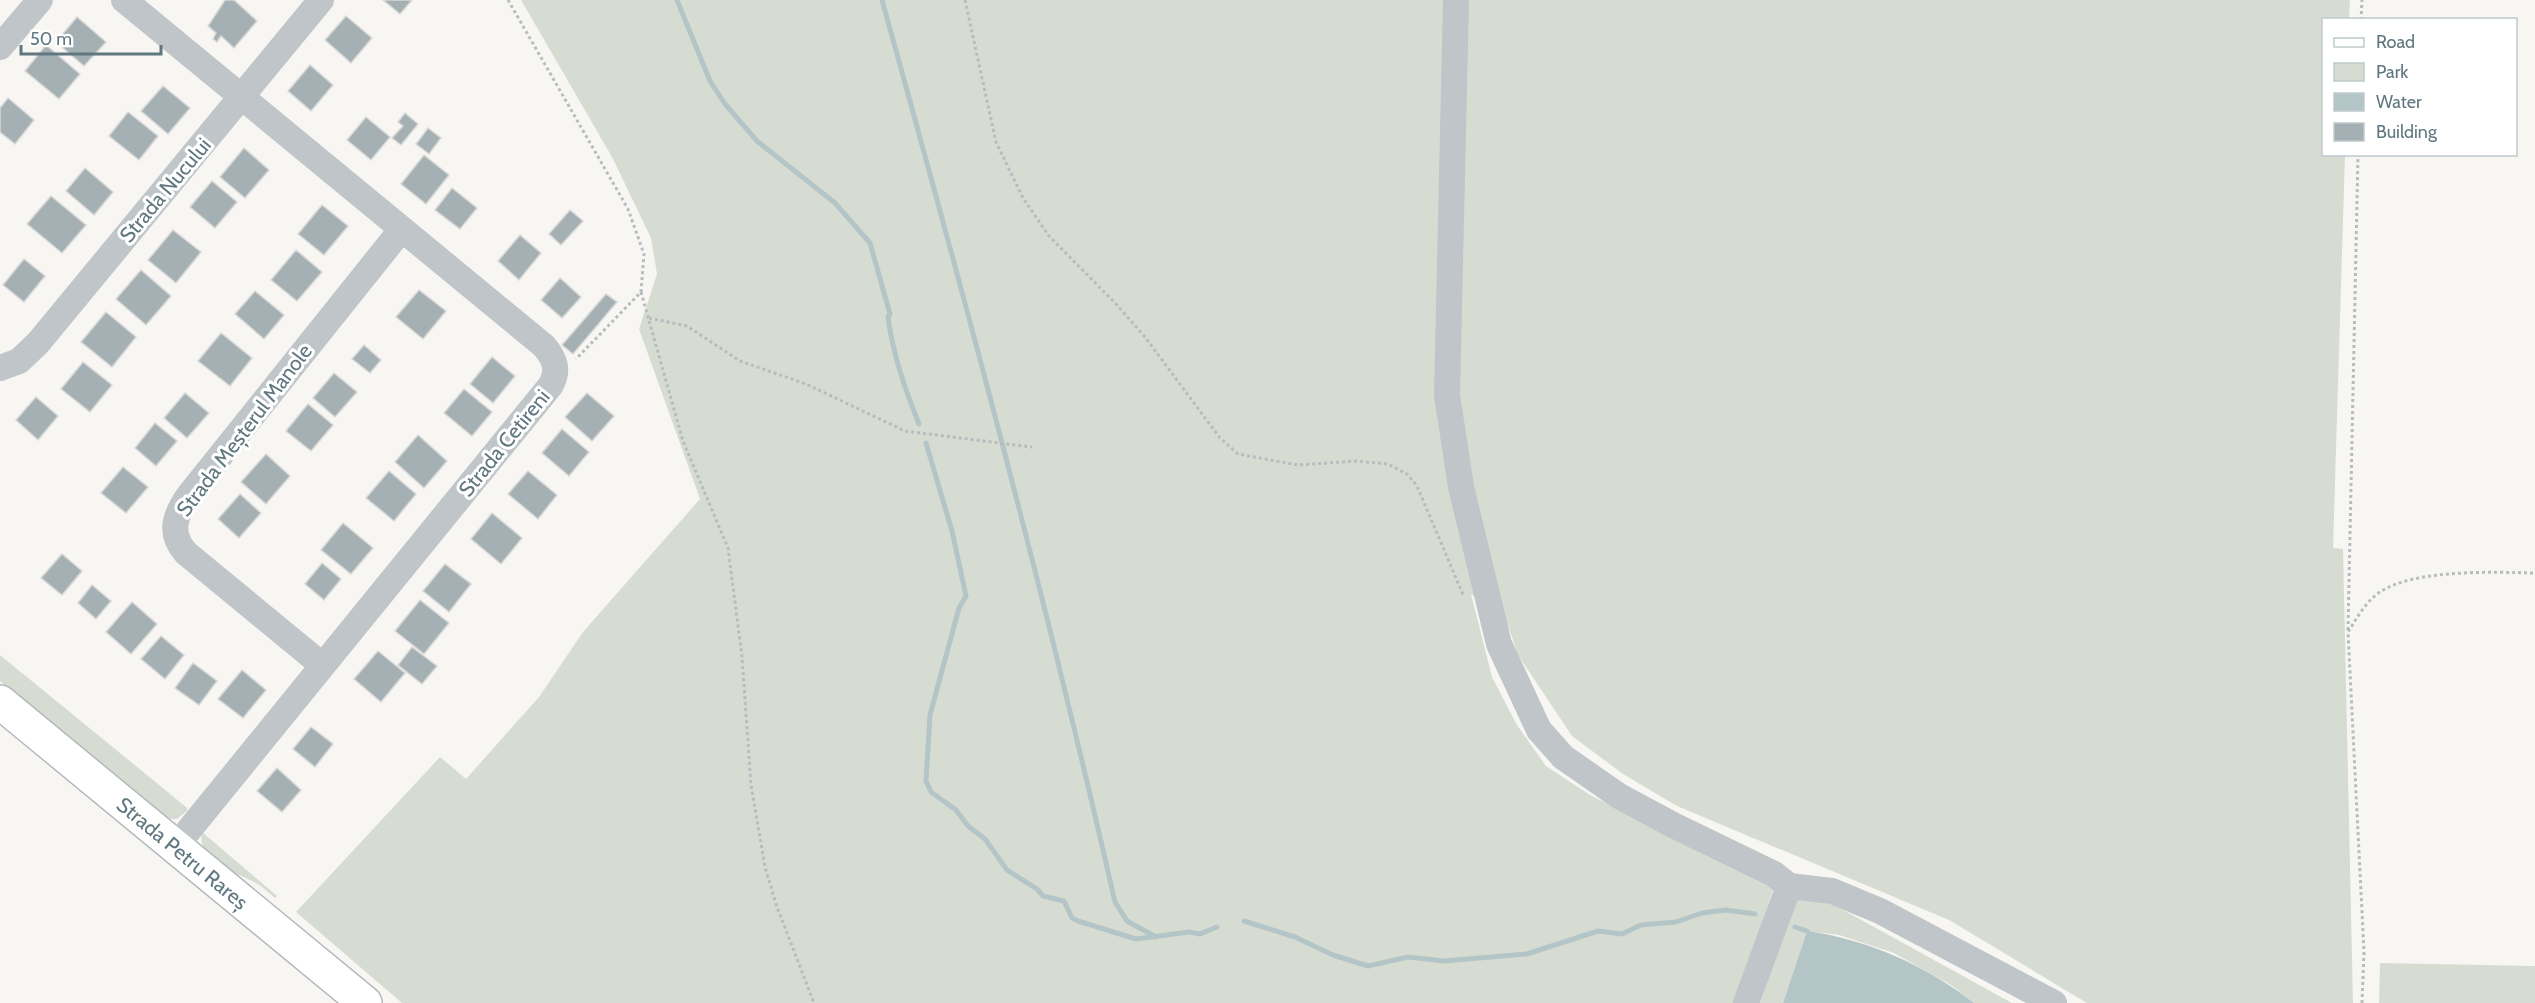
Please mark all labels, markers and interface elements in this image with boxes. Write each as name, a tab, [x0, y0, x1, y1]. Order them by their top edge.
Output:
scale bar	[21, 18, 160, 56]
legend	[2322, 18, 2517, 156]
text: 50 m	[30, 28, 72, 50]
text: Road	[2376, 31, 2415, 53]
text: Park	[2376, 61, 2409, 83]
text: Water	[2376, 91, 2422, 113]
text: Building	[2376, 121, 2438, 143]
street label: Strada Nucului	[114, 133, 216, 247]
street label: Strada Meșterul Manole	[171, 339, 319, 522]
street label: Strada Cetireni	[453, 385, 555, 501]
street label: Strada Petru Rareș	[112, 791, 254, 916]

